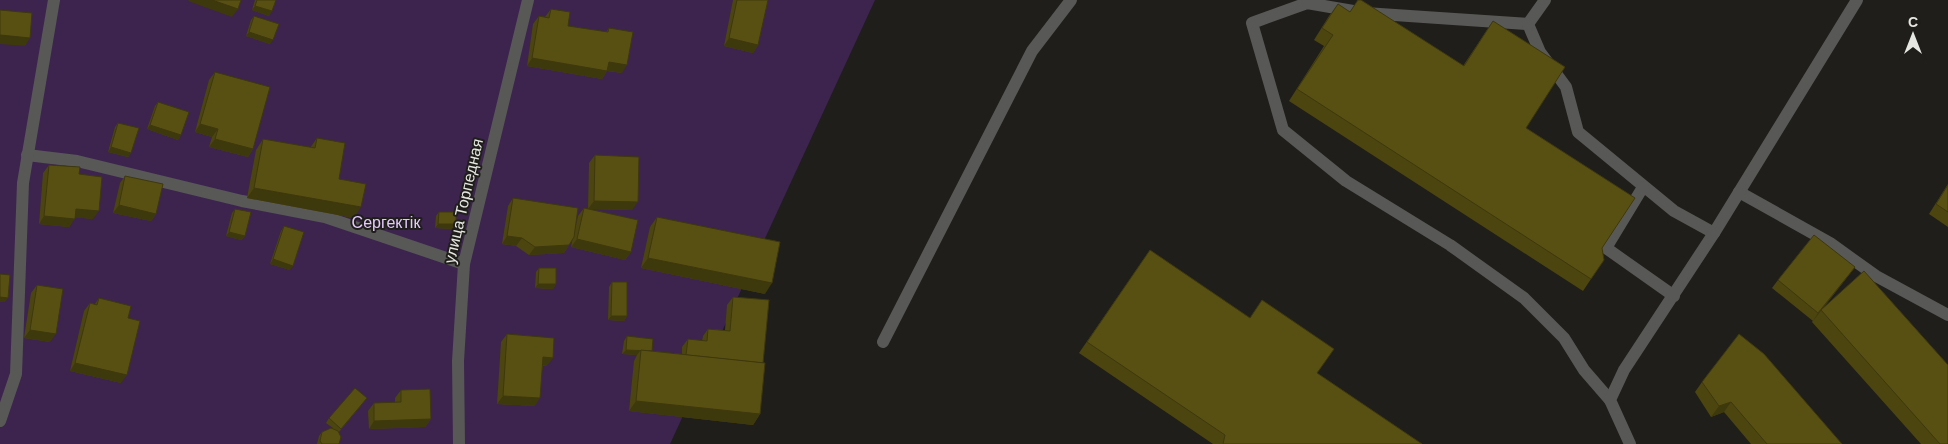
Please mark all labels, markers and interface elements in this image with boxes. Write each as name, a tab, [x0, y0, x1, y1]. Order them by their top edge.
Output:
north arrow	[1888, 10, 1938, 60]
text: С	[1908, 14, 1918, 30]
street label: улица Торпедная	[441, 137, 486, 265]
park label: Сергектік	[352, 214, 421, 231]

